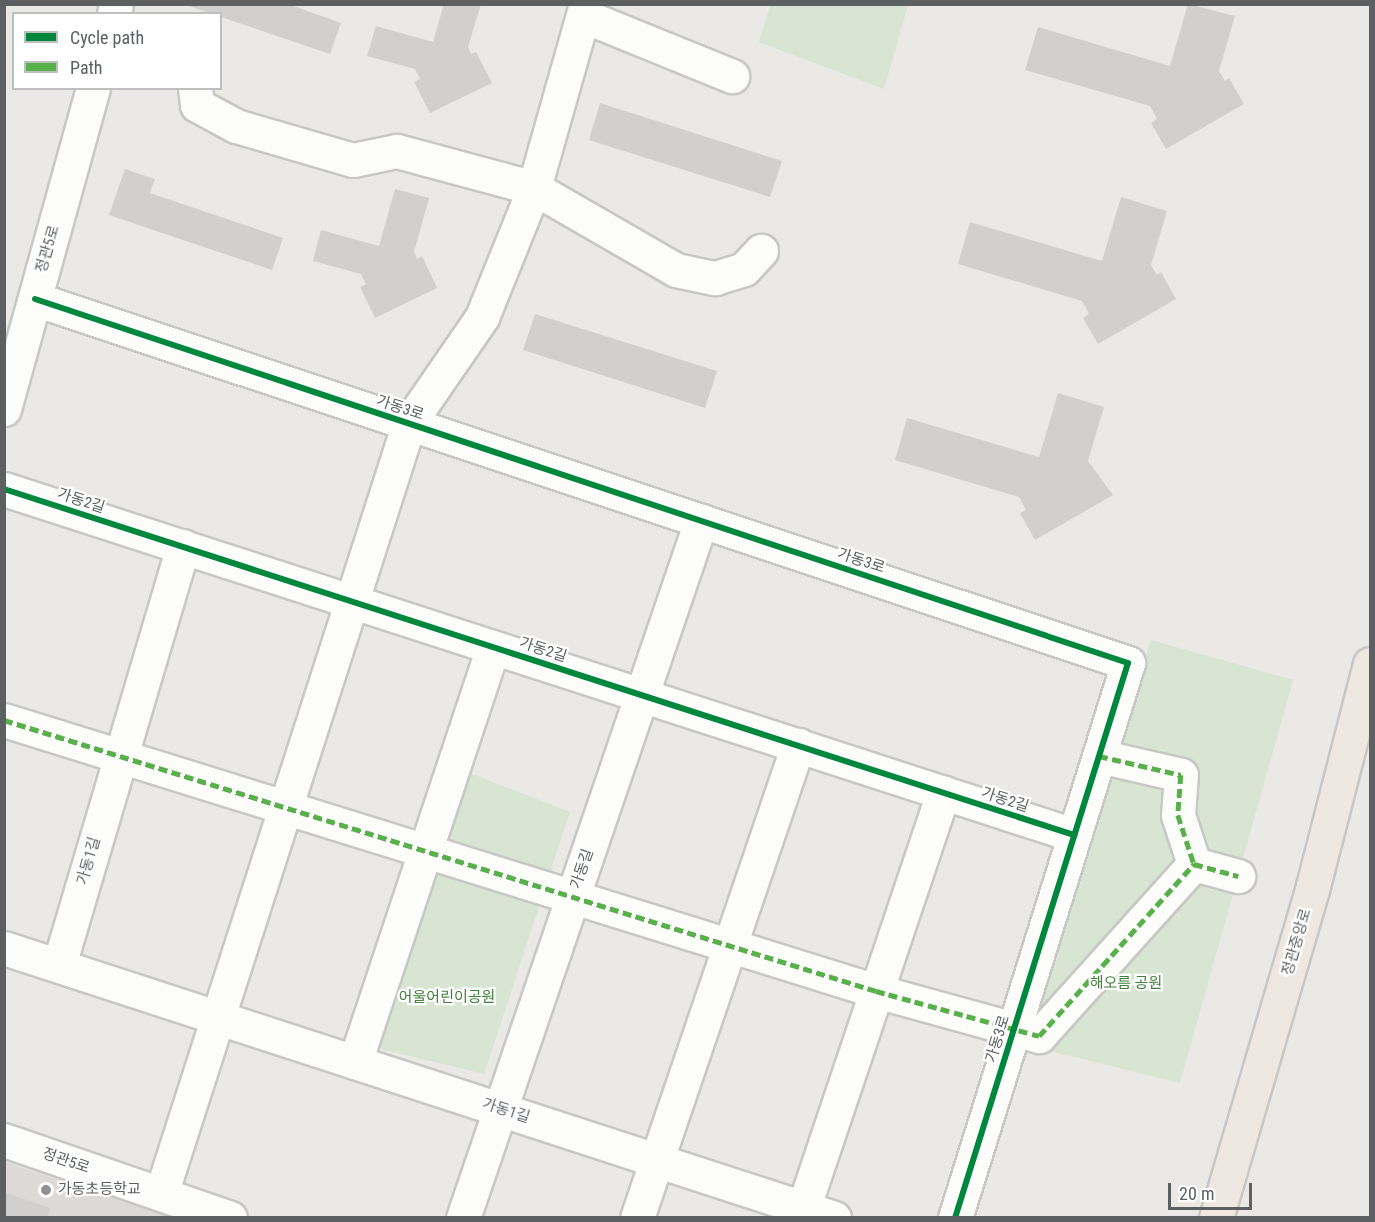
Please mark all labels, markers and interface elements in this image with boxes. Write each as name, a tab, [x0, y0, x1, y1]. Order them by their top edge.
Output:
legend	[12, 12, 222, 90]
text: Cycle path	[70, 27, 144, 48]
text: Path	[70, 57, 103, 78]
street label: 정관5로	[33, 223, 63, 275]
street label: 가동3로	[374, 392, 426, 424]
street label: 가동2길	[55, 485, 107, 517]
street label: 가동3로	[835, 545, 887, 577]
street label: 가동2길	[517, 634, 569, 666]
street label: 가동2길	[979, 784, 1031, 816]
street label: 가동1길	[74, 835, 104, 887]
street label: 가동길	[567, 846, 597, 892]
street label: 정관중앙로	[1279, 906, 1315, 978]
park label: 해오름 공원	[1090, 975, 1162, 993]
park label: 어울어린이공원	[399, 989, 495, 1007]
street label: 가동3로	[982, 1013, 1014, 1065]
street label: 가동1길	[480, 1095, 532, 1127]
street label: 정관5로	[40, 1145, 92, 1177]
scale bar	[1171, 1171, 1255, 1209]
place label: 가동초등학교	[58, 1181, 141, 1199]
marker: 가동초등학교	[39, 1183, 53, 1197]
text: 20 m	[1179, 1183, 1214, 1204]

